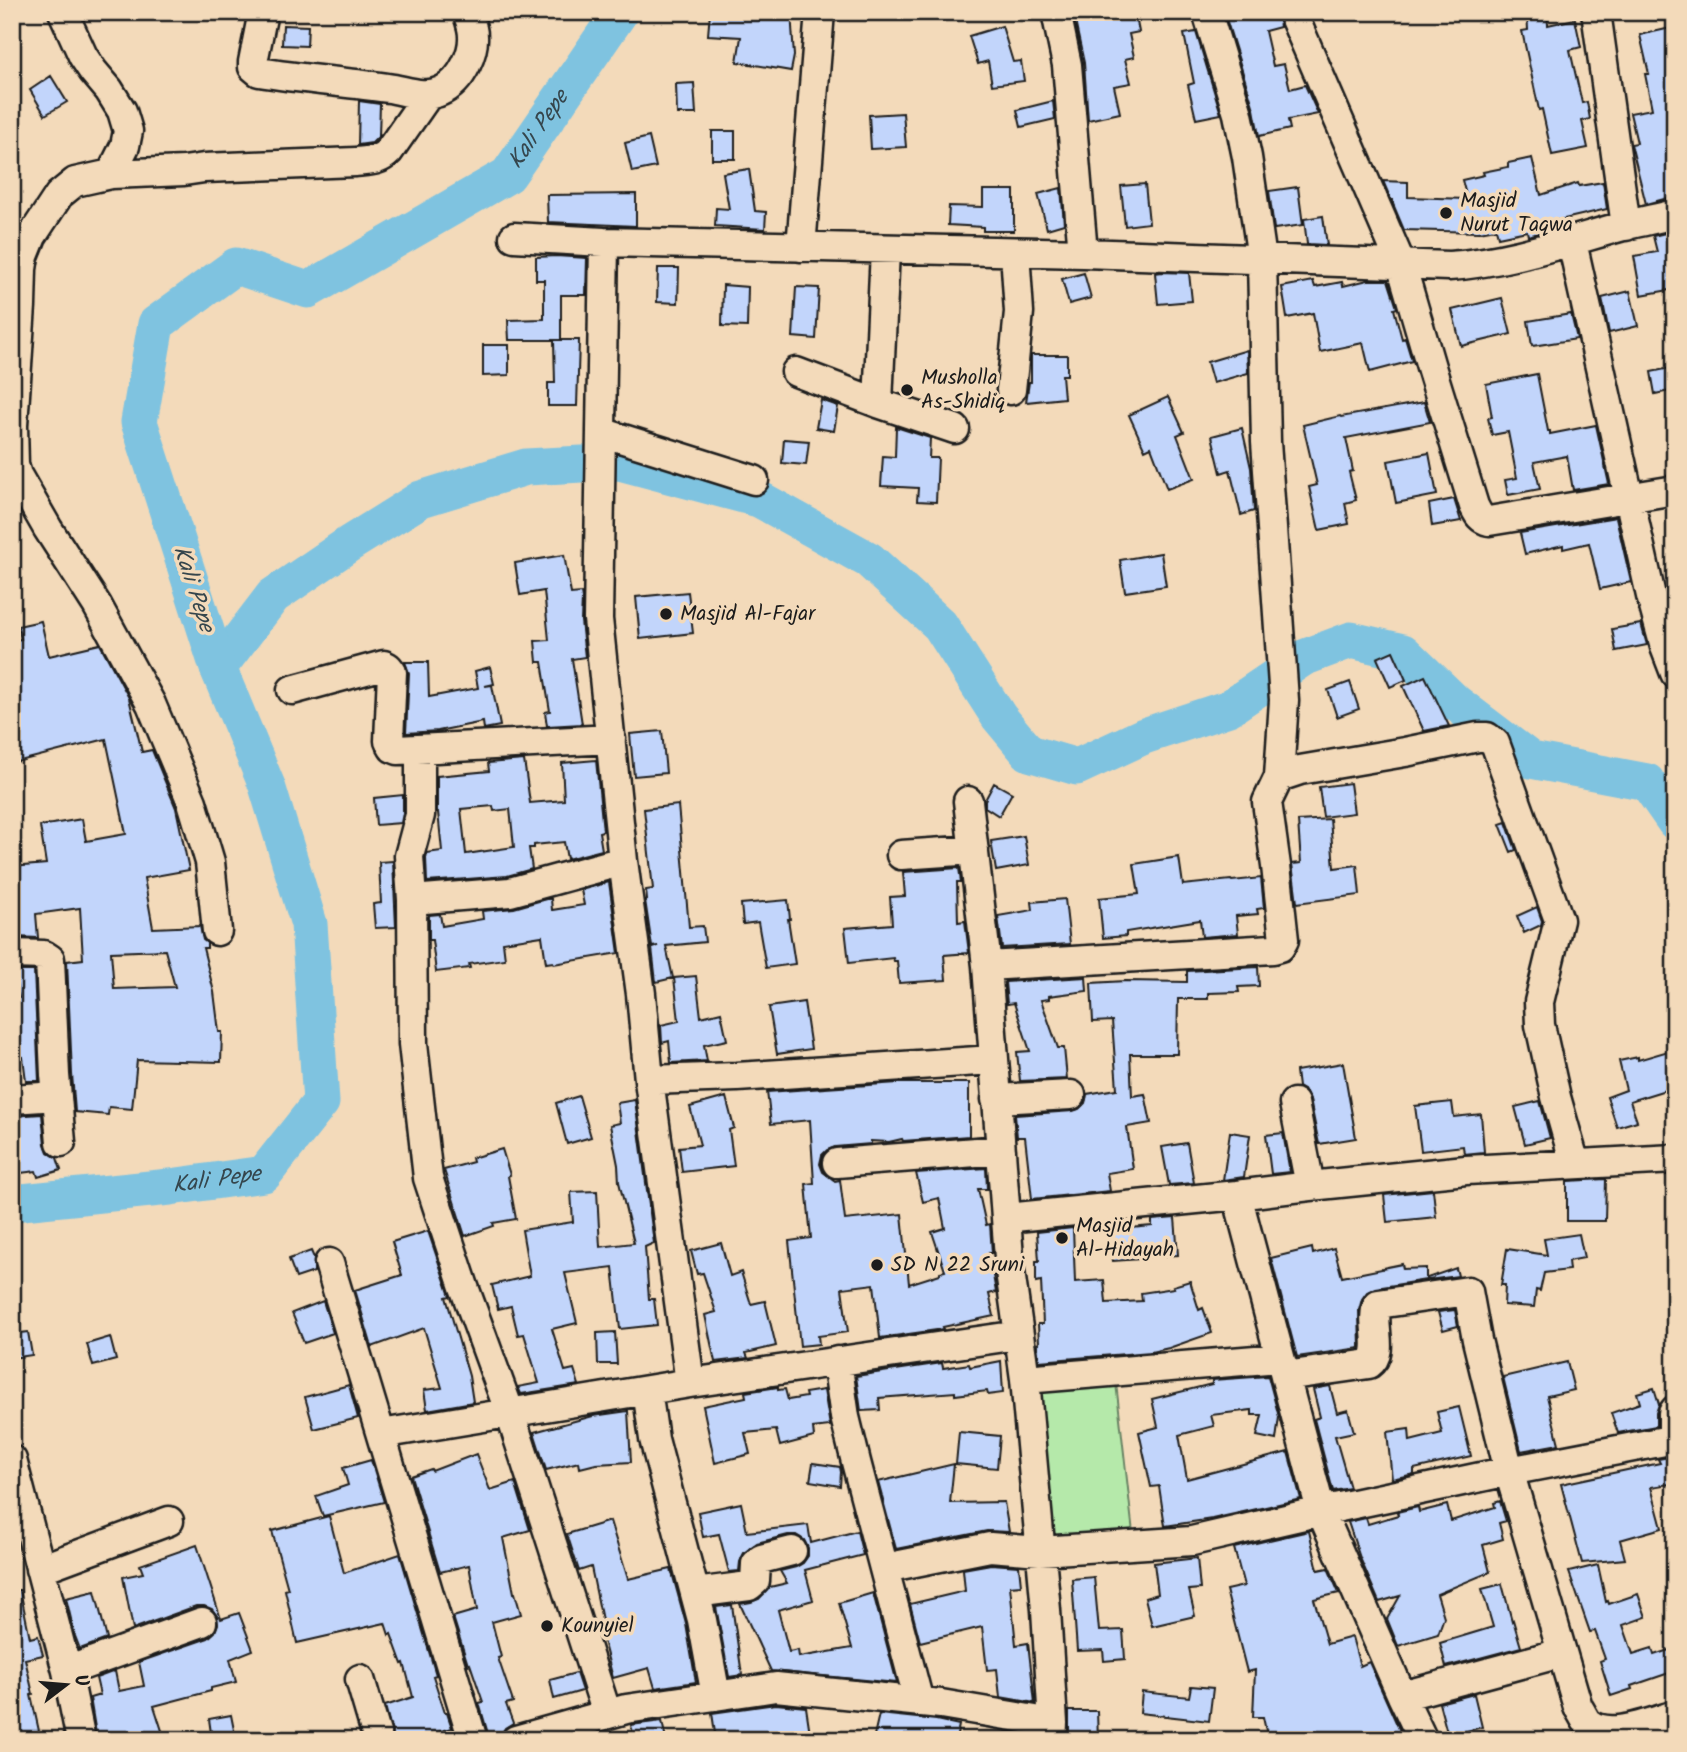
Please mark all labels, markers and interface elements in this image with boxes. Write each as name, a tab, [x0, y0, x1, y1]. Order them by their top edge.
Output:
water label: Kali Pepe	[499, 81, 581, 177]
place label: Masjid Nurut Taqwa	[1460, 185, 1573, 242]
marker: Masjid Nurut Taqwa	[1438, 205, 1454, 221]
place label: Musholla As-Shidiq	[921, 362, 1005, 419]
marker: Musholla As-Shidiq	[899, 382, 915, 398]
water label: Kali Pepe	[162, 541, 225, 639]
place label: Masjid Al-Fajar	[680, 598, 816, 631]
marker: Masjid Al-Fajar	[658, 606, 674, 622]
water label: Kali Pepe	[170, 1156, 266, 1204]
place label: Masjid Al-Hidayah	[1076, 1210, 1174, 1267]
marker: Masjid Al-Hidayah	[1054, 1230, 1070, 1246]
place label: SD N 22 Sruni	[891, 1249, 1025, 1282]
marker: SD N 22 Sruni	[869, 1257, 885, 1273]
place label: Kounyiel	[561, 1610, 634, 1643]
marker: Kounyiel	[539, 1618, 555, 1634]
north arrow	[32, 1650, 102, 1720]
text: U	[64, 1671, 97, 1691]

